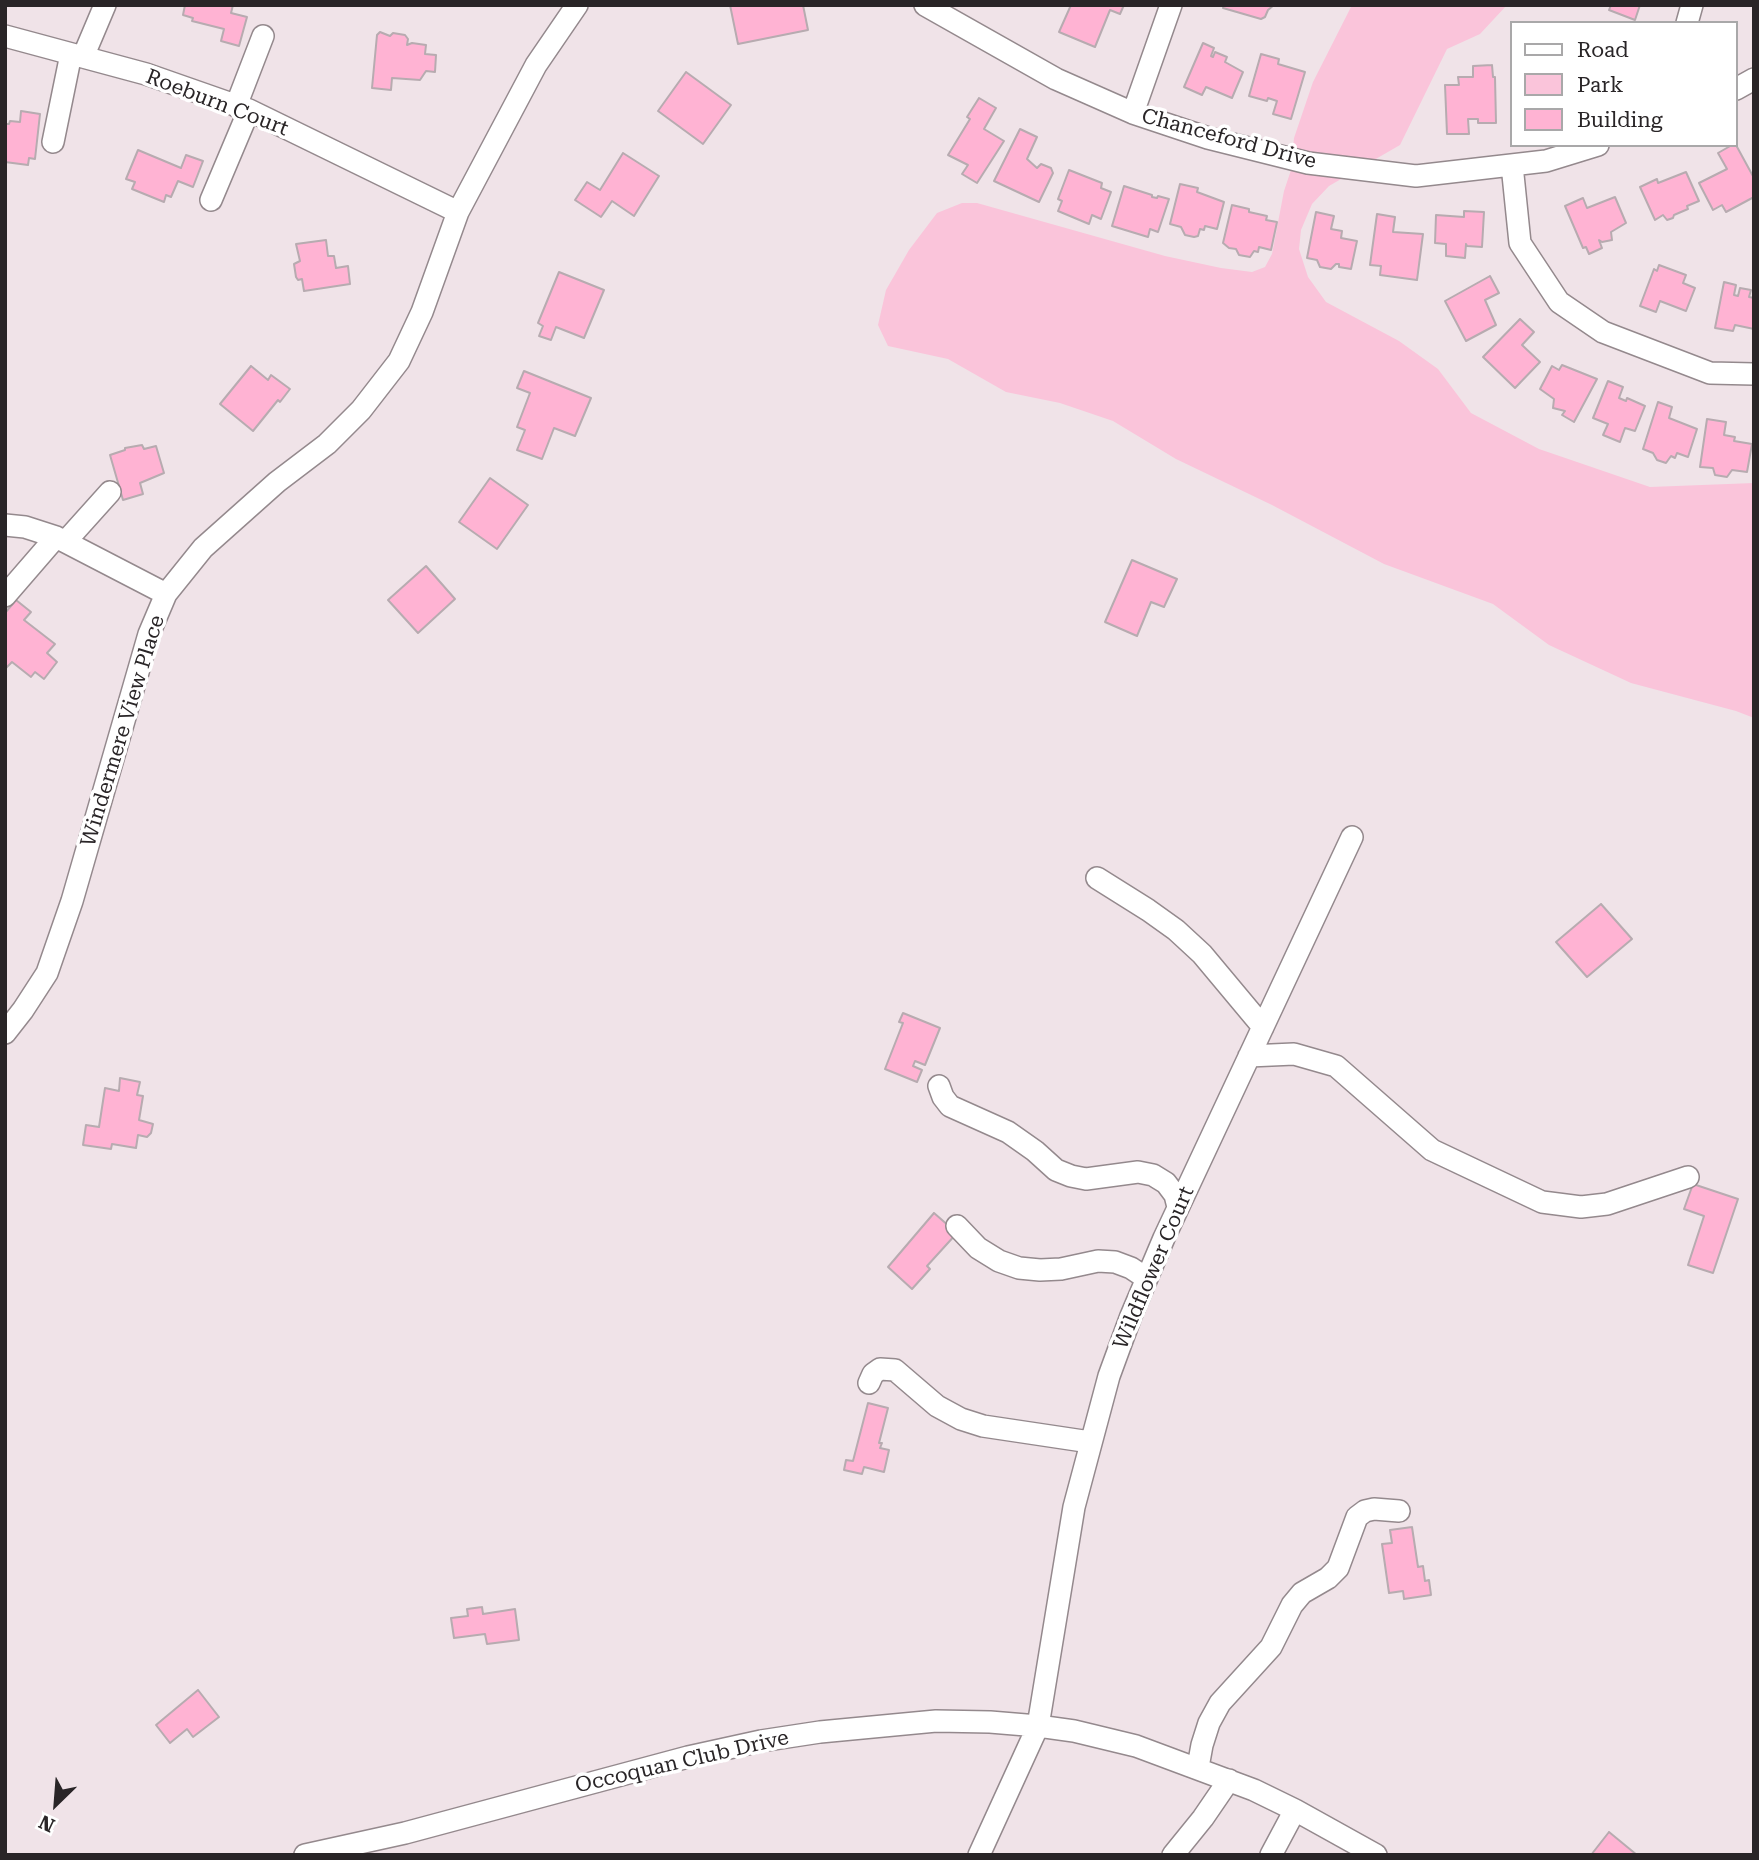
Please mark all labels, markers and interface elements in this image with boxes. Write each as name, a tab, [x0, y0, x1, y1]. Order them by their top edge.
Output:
legend	[1510, 21, 1738, 147]
text: Road	[1577, 38, 1629, 62]
street label: Roeburn Court	[142, 64, 292, 142]
text: Park	[1577, 73, 1623, 97]
street label: Chanceford Drive	[1139, 104, 1319, 174]
text: Building	[1577, 108, 1663, 132]
street label: Windermere View Place	[76, 612, 170, 850]
street label: Wildflower Court	[1108, 1183, 1200, 1353]
street label: Occoquan Club Drive	[573, 1725, 791, 1799]
north arrow	[21, 1769, 91, 1839]
text: N	[35, 1810, 58, 1837]

